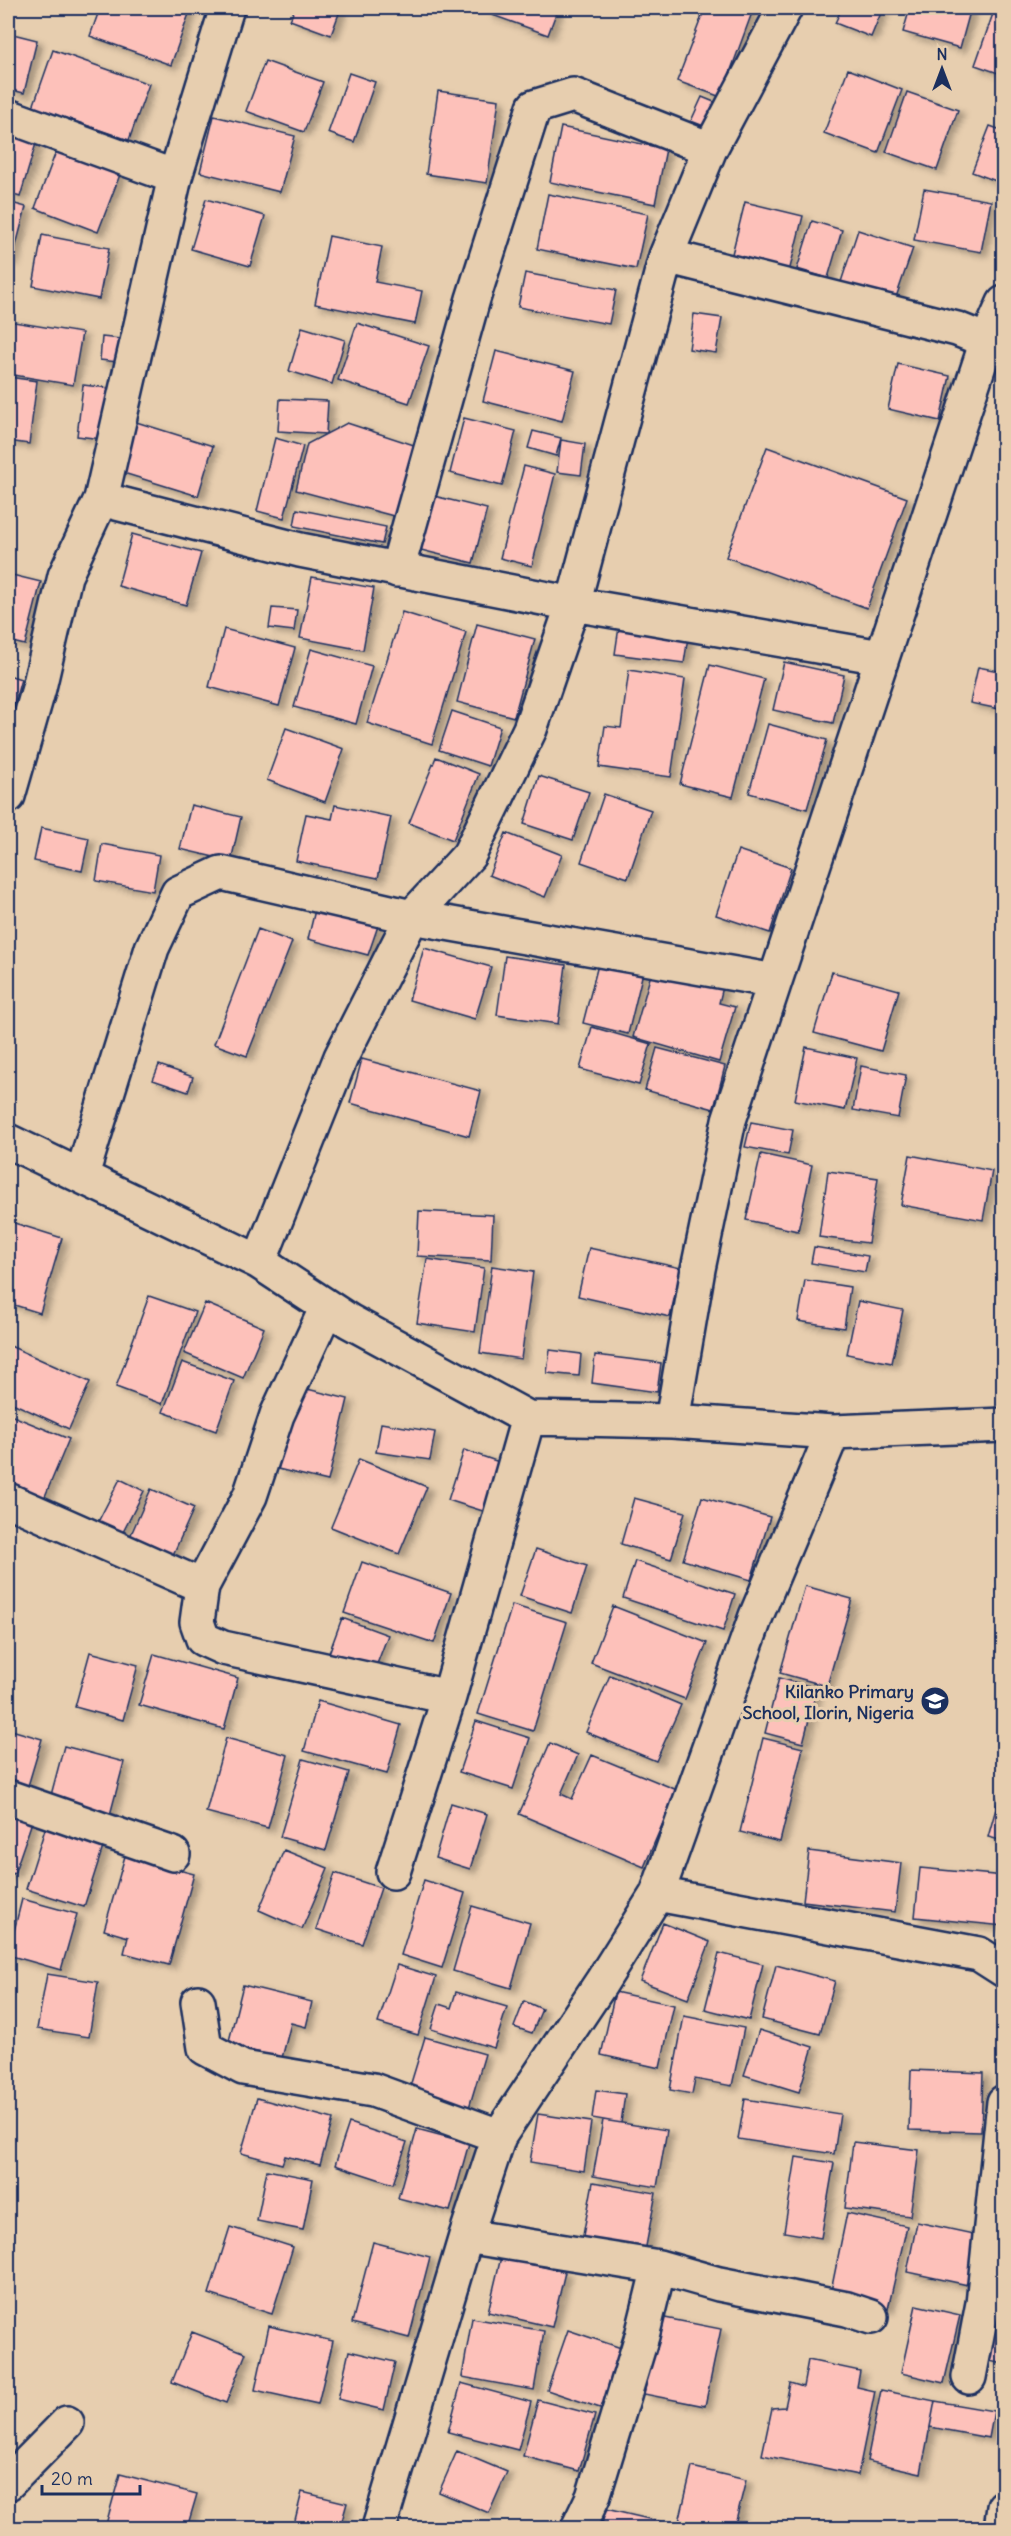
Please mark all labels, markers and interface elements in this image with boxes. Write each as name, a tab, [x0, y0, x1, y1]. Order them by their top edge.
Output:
north arrow	[912, 39, 972, 99]
text: N	[936, 44, 948, 64]
place label: Kilanko Primary School, Ilorin, Nigeria	[742, 1680, 914, 1724]
school or university icon: Kilanko Primary School, Ilorin, Nigeria	[919, 1685, 951, 1717]
scale bar	[42, 2458, 140, 2496]
text: 20 m	[51, 2467, 93, 2490]

